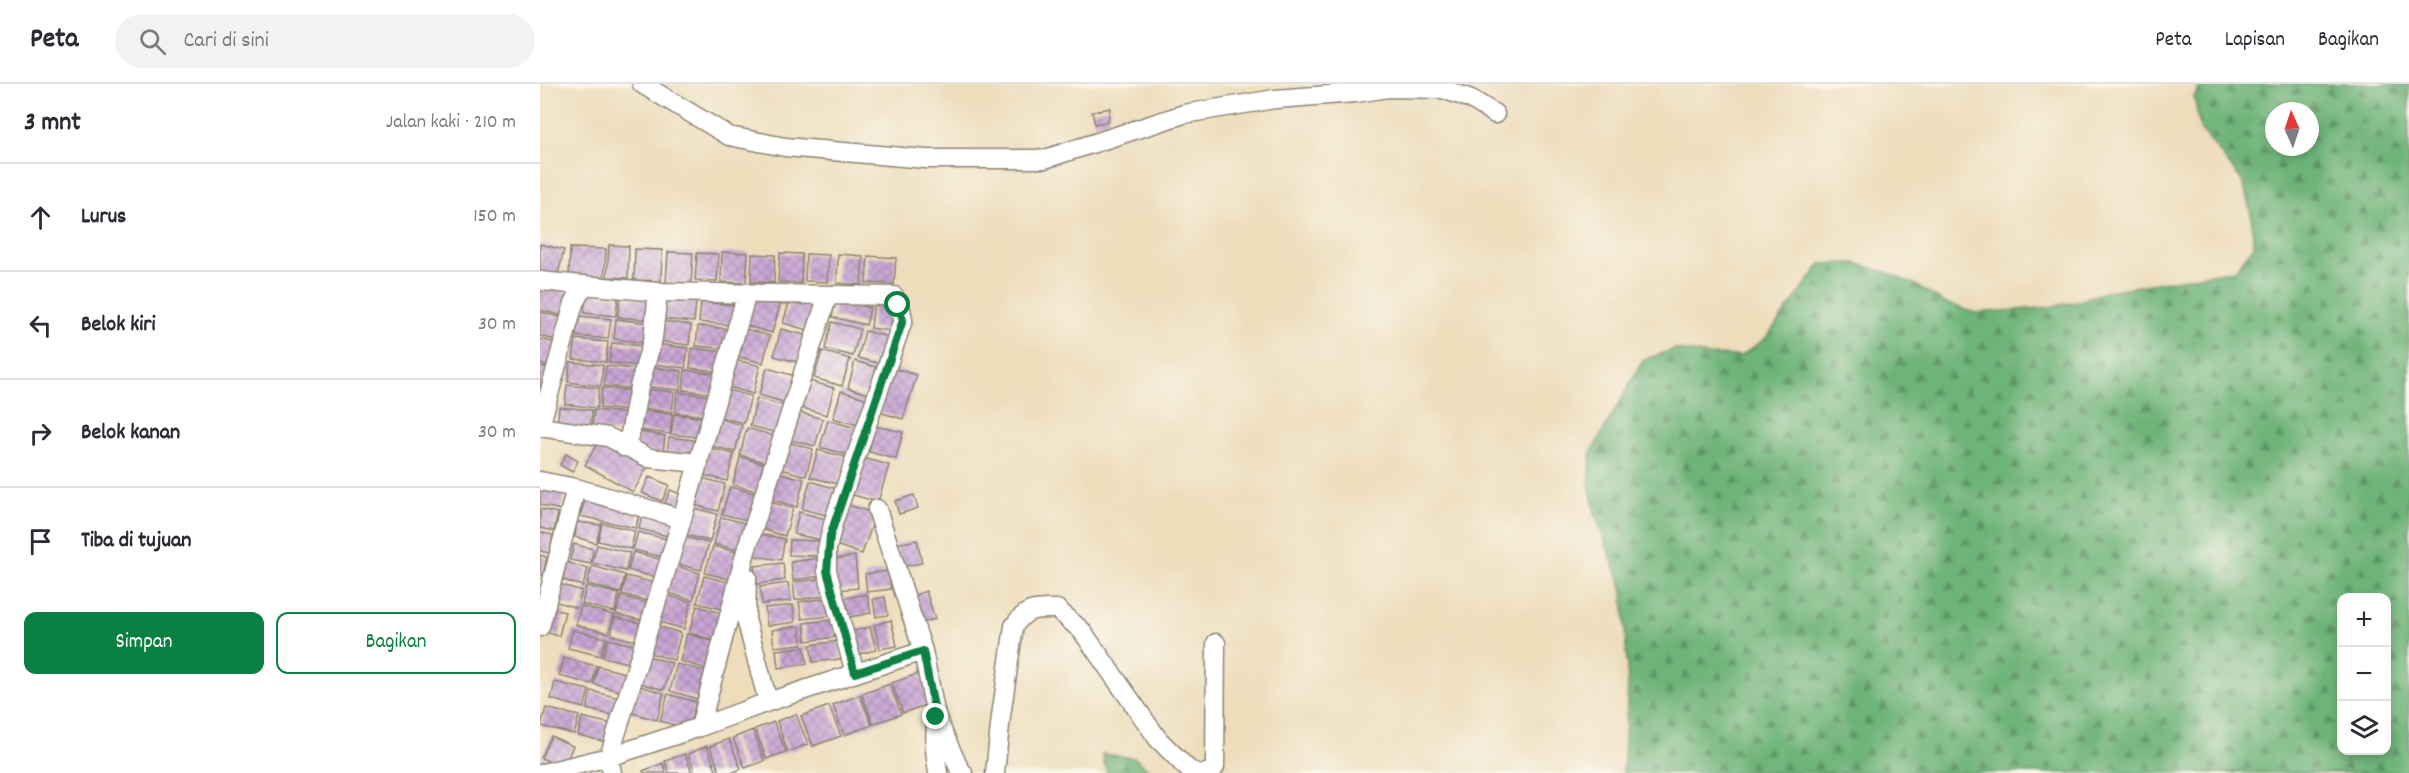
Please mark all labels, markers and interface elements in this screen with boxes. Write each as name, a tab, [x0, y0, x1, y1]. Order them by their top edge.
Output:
search box	[115, 14, 535, 68]
text: Peta	[30, 21, 79, 61]
icon: search	[136, 25, 169, 58]
text: Cari di sini	[184, 26, 269, 57]
text: Peta	[2155, 26, 2192, 56]
text: Lapisan	[2225, 26, 2285, 56]
text: Bagikan	[2318, 26, 2379, 56]
north arrow	[2265, 102, 2319, 156]
text: 3 mnt	[24, 105, 81, 142]
text: Jalan kaki · 210 m	[386, 109, 516, 137]
icon: ahead	[24, 201, 57, 234]
text: Lurus	[81, 202, 126, 233]
text: 150 m	[473, 203, 516, 231]
route start	[884, 291, 910, 317]
icon: left	[24, 309, 57, 342]
text: Belok kiri	[81, 310, 155, 341]
text: 30 m	[478, 311, 516, 339]
icon: right	[24, 417, 57, 450]
text: Belok kanan	[81, 418, 180, 449]
text: 30 m	[478, 419, 516, 447]
icon: arrive	[24, 525, 57, 558]
text: Tiba di tujuan	[81, 526, 191, 557]
map controls	[2337, 593, 2391, 755]
button: +	[2337, 593, 2391, 647]
button: Simpan	[24, 612, 264, 674]
button: Bagikan	[276, 612, 516, 674]
button: −	[2337, 647, 2391, 701]
button: layers	[2337, 701, 2391, 755]
route end	[922, 703, 948, 729]

